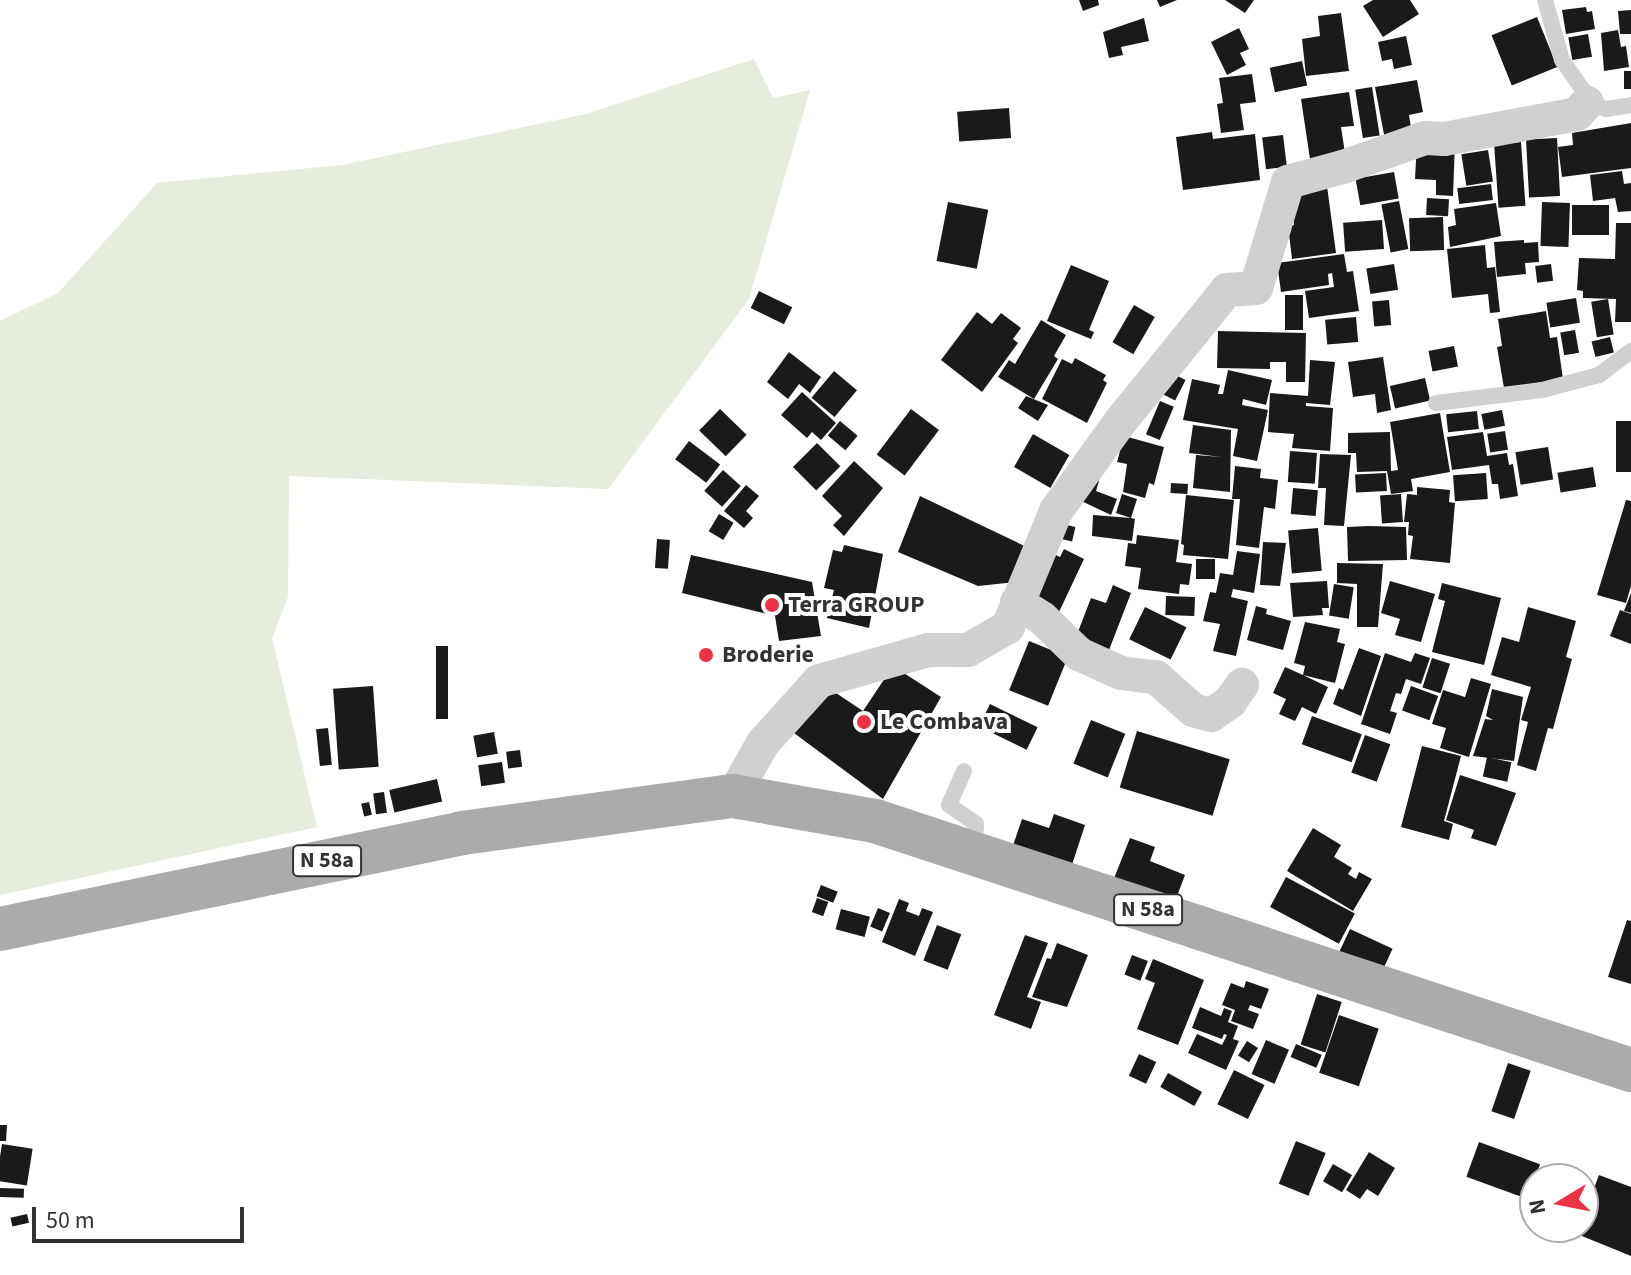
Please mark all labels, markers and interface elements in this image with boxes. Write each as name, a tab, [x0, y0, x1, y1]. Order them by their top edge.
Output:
place label: Terra GROUP	[788, 591, 925, 619]
marker: Terra GROUP	[763, 596, 781, 614]
place label: Broderie	[722, 641, 814, 669]
marker: Broderie	[697, 646, 715, 664]
place label: Le Combava	[880, 708, 1008, 736]
marker: Le Combava	[855, 713, 873, 731]
road number: N 58a	[291, 843, 363, 879]
road number: N 58a	[1112, 892, 1184, 928]
north arrow	[1519, 1163, 1599, 1243]
scale bar	[36, 1191, 248, 1241]
text: N	[1520, 1197, 1554, 1217]
text: 50 m	[46, 1203, 95, 1238]

